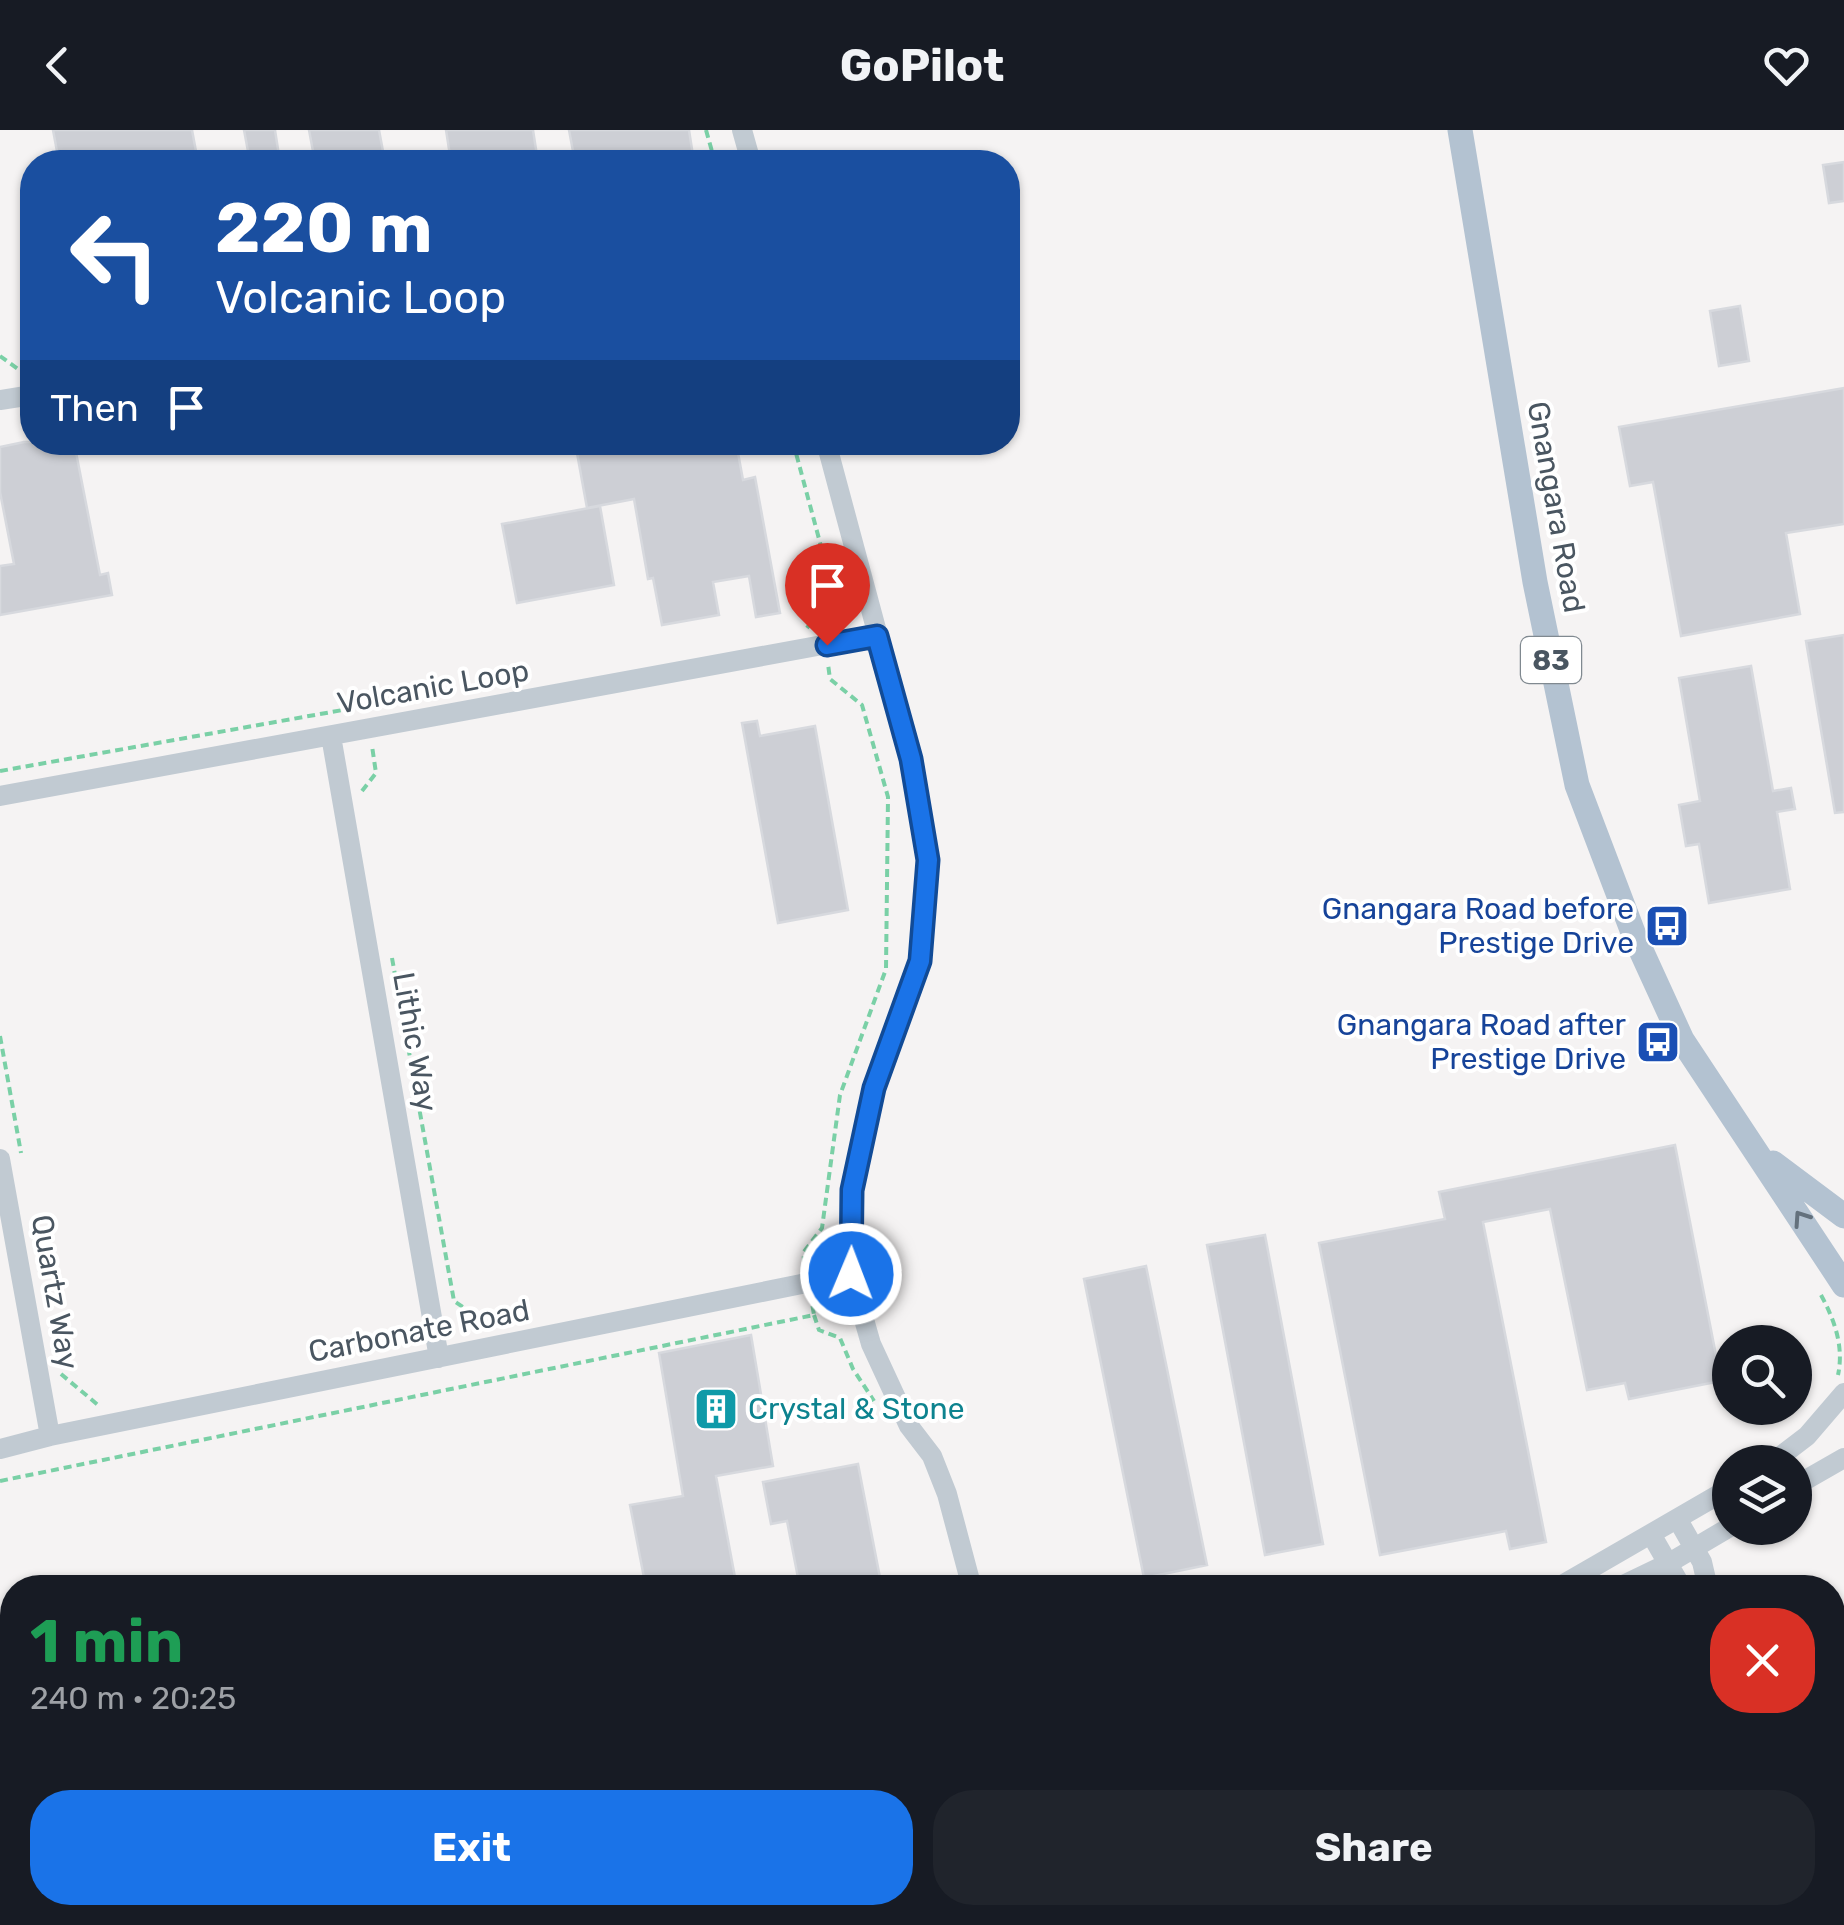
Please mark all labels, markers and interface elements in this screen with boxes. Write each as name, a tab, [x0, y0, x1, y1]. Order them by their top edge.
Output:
icon: back	[30, 38, 85, 93]
icon: heart	[1759, 38, 1814, 93]
text: GoPilot	[840, 39, 1004, 92]
text: 220 m	[215, 187, 433, 270]
icon: left	[50, 190, 180, 320]
text: Volcanic Loop	[215, 271, 506, 324]
icon: arrive	[159, 380, 214, 435]
text: Then	[50, 385, 139, 431]
street label: Gnangara Road	[1520, 399, 1592, 615]
pin	[785, 543, 870, 646]
icon: arrive	[800, 558, 855, 613]
road number: 83	[1521, 637, 1581, 683]
street label: Volcanic Loop	[334, 652, 532, 722]
place label: Gnangara Road before Prestige Drive	[1322, 891, 1634, 961]
bus stop icon: Gnangara Road before Prestige Drive	[1644, 903, 1690, 949]
street label: Lithic Way	[385, 969, 445, 1115]
place label: Gnangara Road after Prestige Drive	[1337, 1007, 1627, 1077]
bus stop icon: Gnangara Road after Prestige Drive	[1635, 1019, 1681, 1065]
one-way arrow	[1795, 1210, 1814, 1228]
street label: Quartz Way	[24, 1212, 86, 1372]
position arrow	[799, 1222, 903, 1326]
street label: Carbonate Road	[305, 1292, 533, 1370]
map controls	[1712, 1325, 1812, 1545]
button: search	[1712, 1325, 1812, 1425]
building icon: Crystal & Stone	[693, 1386, 739, 1432]
place label: Crystal & Stone	[748, 1391, 964, 1427]
button: layers	[1712, 1445, 1812, 1545]
text: 1 min	[30, 1606, 183, 1677]
button: close	[1710, 1608, 1815, 1713]
text: 240 m · 20:25	[30, 1679, 236, 1717]
button: Exit	[30, 1790, 913, 1905]
button: Share	[933, 1790, 1815, 1905]

